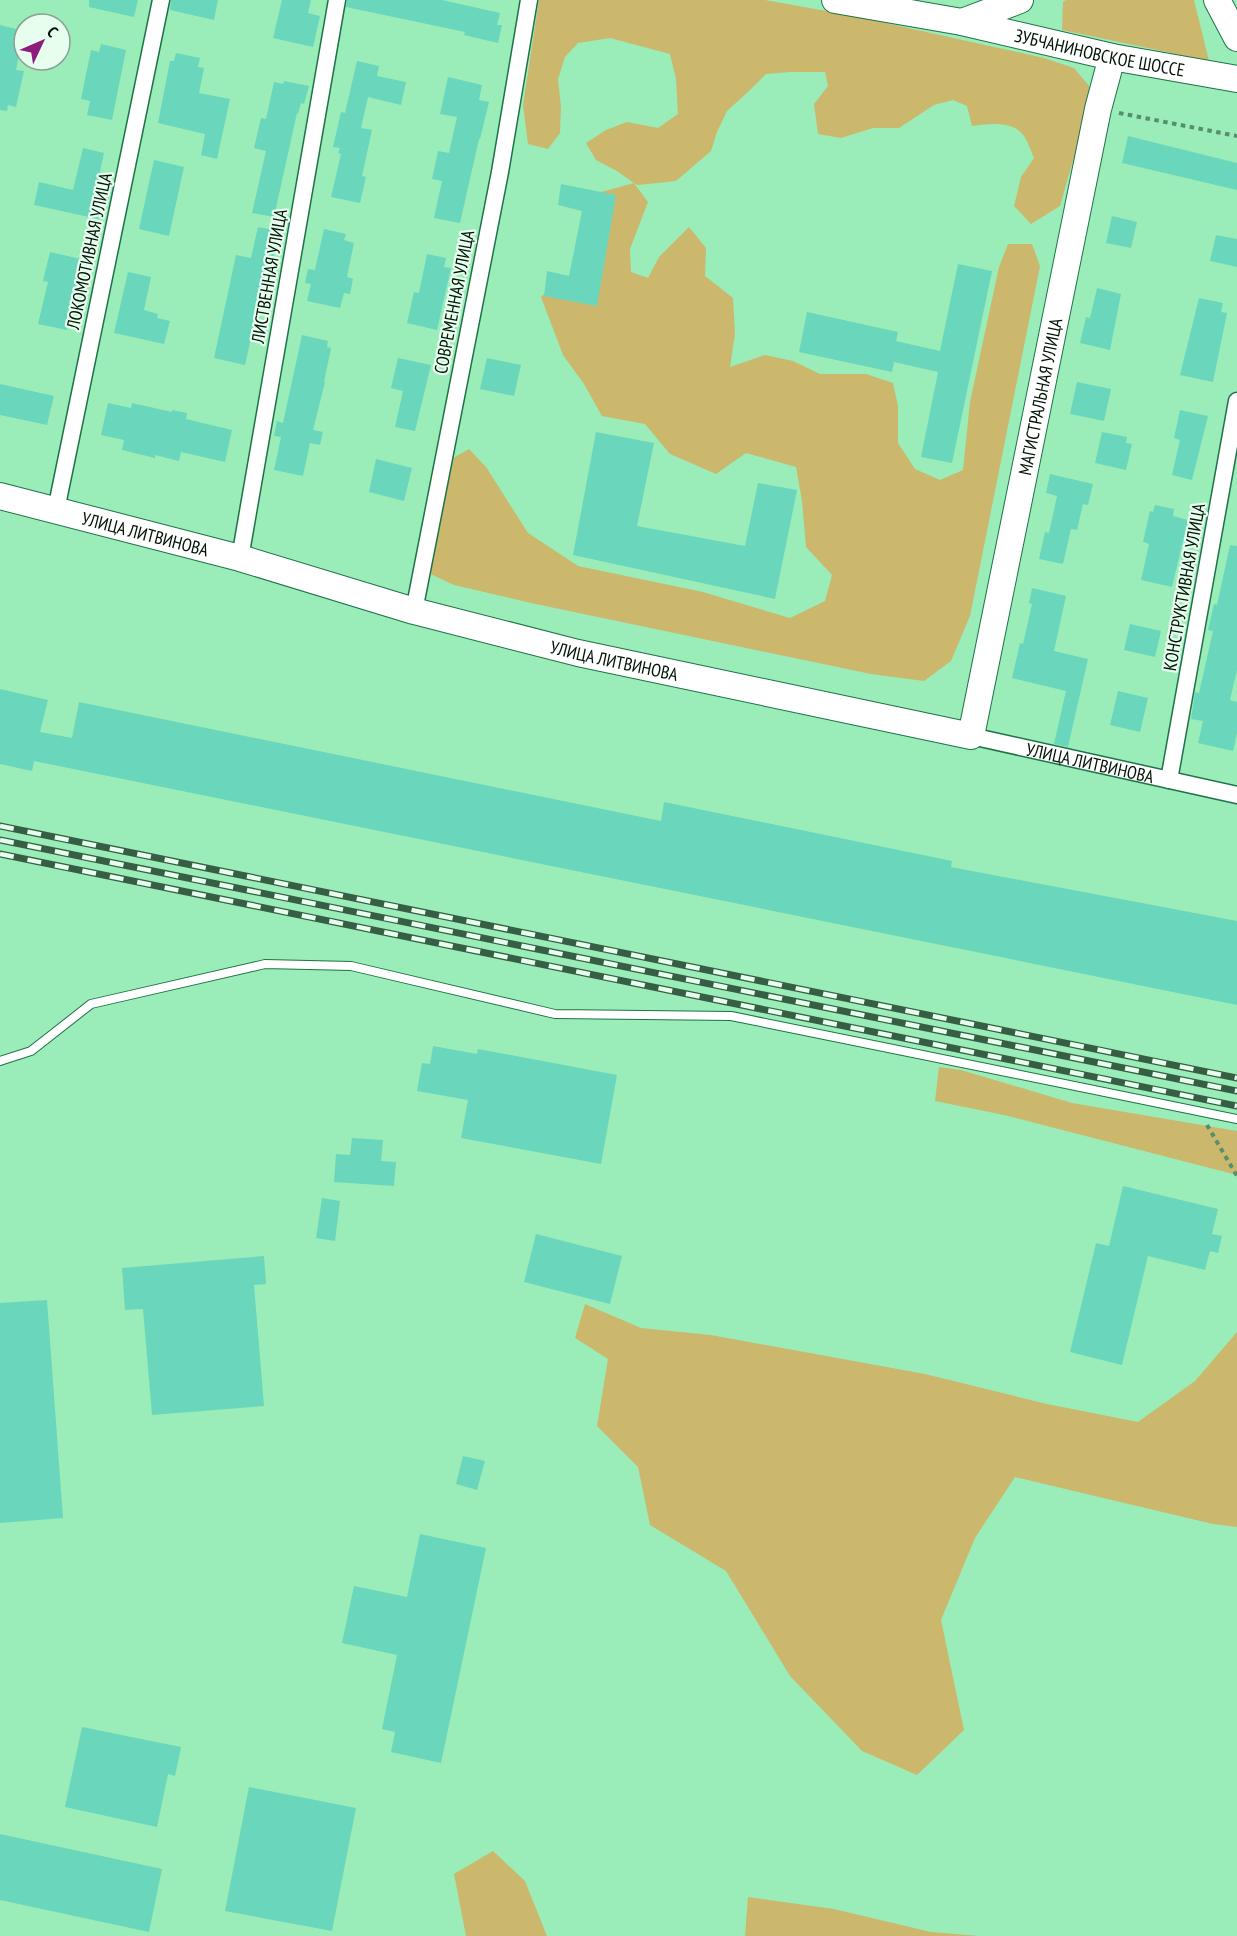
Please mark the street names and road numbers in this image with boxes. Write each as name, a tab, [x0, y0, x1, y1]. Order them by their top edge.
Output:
street label: ЗУБЧАНИНОВСКОЕ ШОССЕ	[1012, 23, 1187, 81]
street label: ЛОКОМОТИВНАЯ УЛИЦА	[61, 170, 117, 332]
street label: ЛИСТВЕННАЯ УЛИЦА	[246, 207, 292, 346]
street label: СОВРЕМЕННАЯ УЛИЦА	[429, 228, 479, 376]
street label: МАГИСТРАЛЬНАЯ УЛИЦА	[1013, 316, 1067, 477]
street label: КОНСТРУКТИВНАЯ УЛИЦА	[1158, 501, 1210, 673]
street label: УЛИЦА ЛИТВИНОВА	[79, 506, 212, 561]
street label: УЛИЦА ЛИТВИНОВА	[548, 635, 681, 685]
street label: УЛИЦА ЛИТВИНОВА	[1024, 737, 1157, 788]

